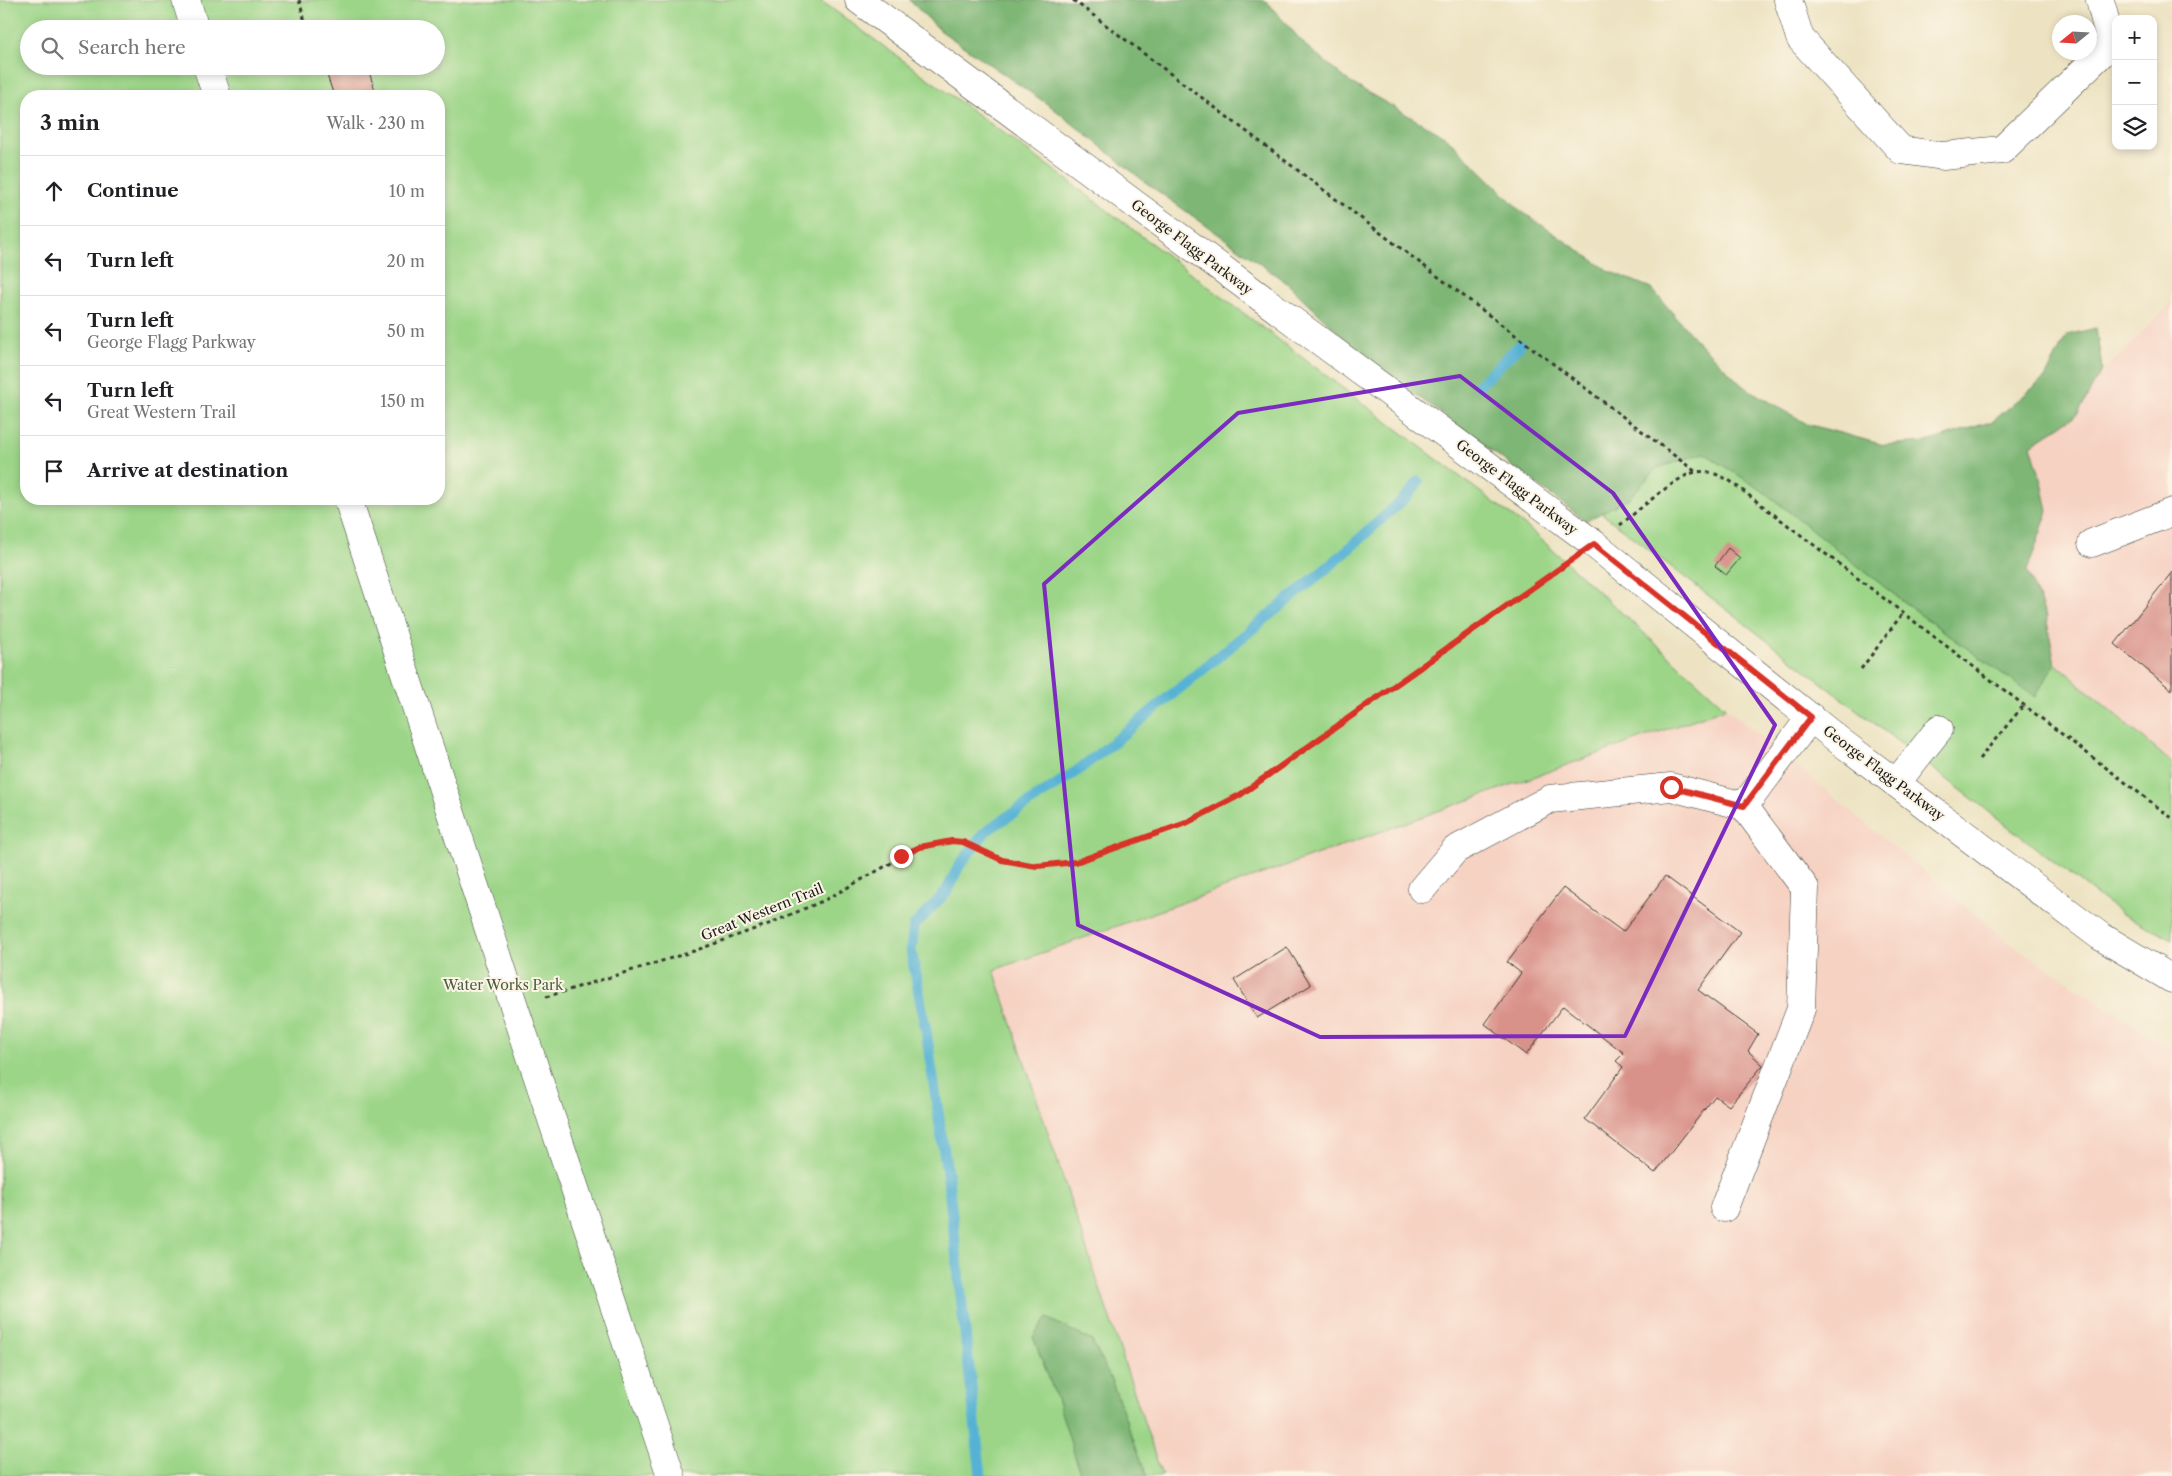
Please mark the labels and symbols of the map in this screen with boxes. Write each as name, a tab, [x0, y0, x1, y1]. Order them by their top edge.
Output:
north arrow	[2052, 15, 2097, 60]
street label: George Flagg Parkway	[1128, 195, 1257, 299]
street label: George Flagg Parkway	[1453, 435, 1582, 539]
street label: George Flagg Parkway	[1820, 721, 1949, 825]
route start	[1660, 776, 1683, 799]
route end	[890, 845, 913, 868]
street label: Great Western Trail	[698, 879, 826, 945]
park label: Water Works Park	[442, 976, 564, 994]

